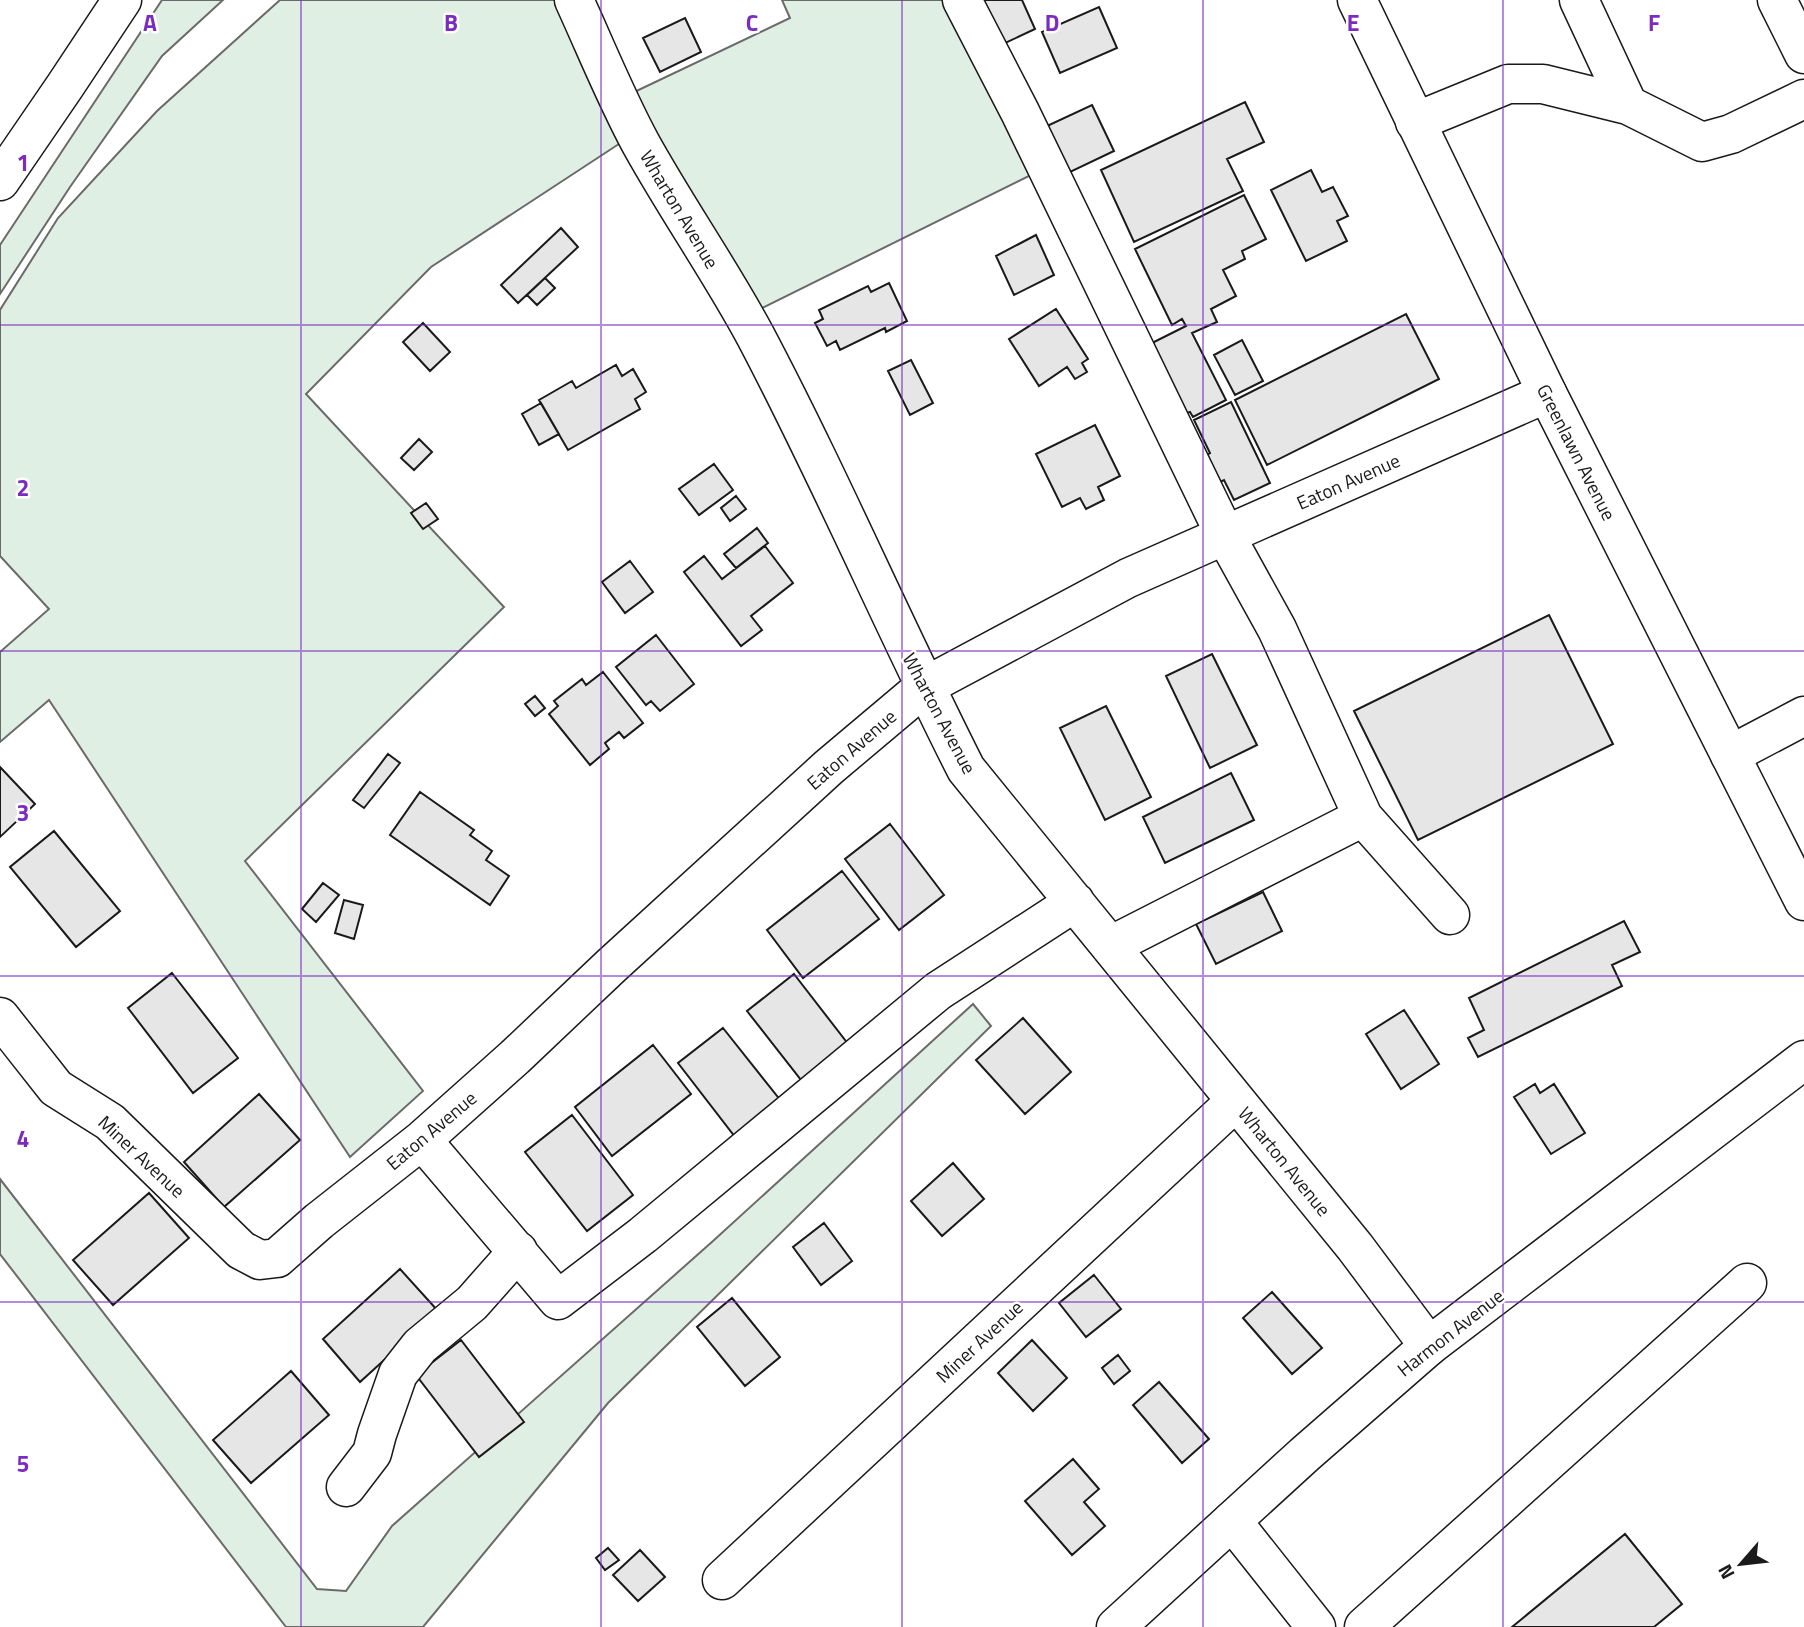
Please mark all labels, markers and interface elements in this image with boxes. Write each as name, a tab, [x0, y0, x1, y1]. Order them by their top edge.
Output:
text: A	[143, 5, 157, 40]
text: B	[444, 5, 458, 40]
text: C	[746, 5, 758, 40]
text: D	[1045, 5, 1059, 40]
text: E	[1347, 5, 1359, 40]
text: F	[1648, 5, 1660, 40]
street label: Wharton Avenue	[633, 144, 727, 274]
text: 1	[17, 145, 29, 180]
street label: Greenlawn Avenue	[1530, 379, 1624, 525]
street label: Eaton Avenue	[1292, 445, 1404, 517]
text: 2	[17, 470, 29, 505]
street label: Wharton Avenue	[896, 647, 984, 779]
street label: Eaton Avenue	[800, 702, 902, 796]
text: 3	[17, 795, 29, 830]
street label: Eaton Avenue	[379, 1083, 483, 1177]
street label: Wharton Avenue	[1232, 1100, 1338, 1222]
street label: Miner Avenue	[92, 1108, 192, 1204]
text: 4	[17, 1121, 29, 1156]
street label: Harmon Avenue	[1390, 1281, 1510, 1383]
street label: Miner Avenue	[929, 1293, 1029, 1389]
text: 5	[17, 1446, 29, 1481]
north arrow	[1706, 1529, 1776, 1599]
text: N	[1710, 1560, 1741, 1585]

